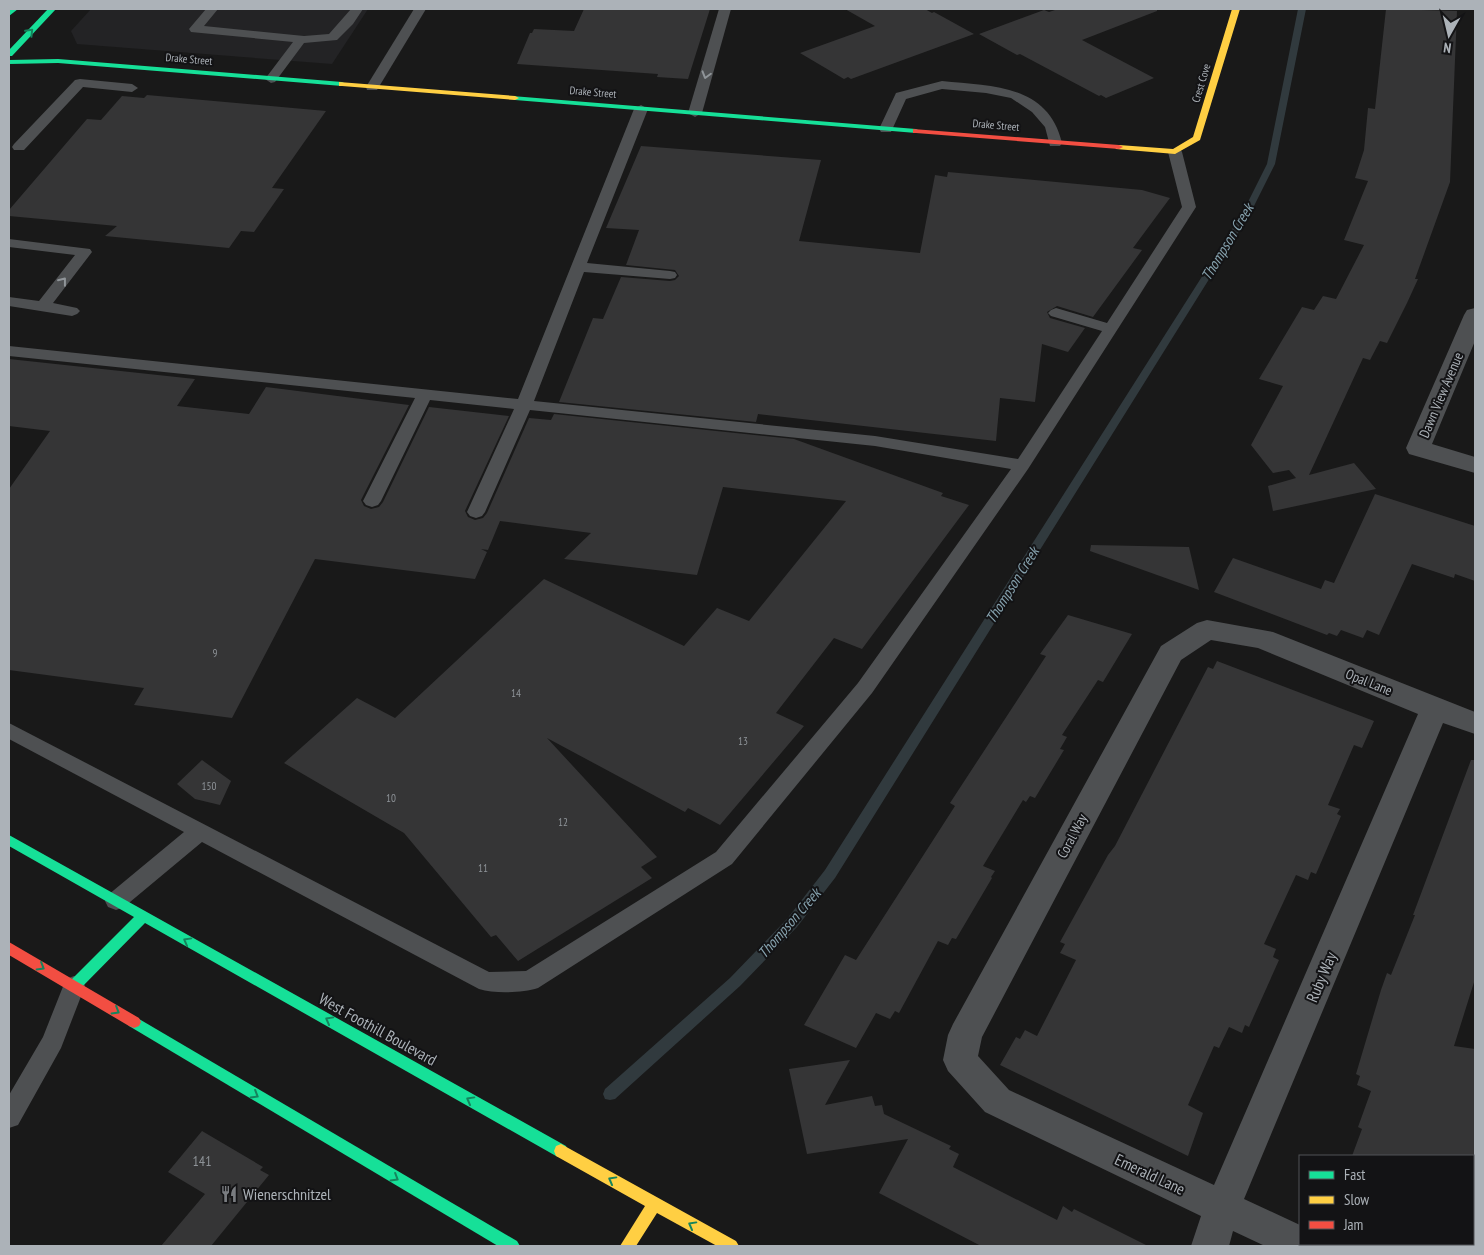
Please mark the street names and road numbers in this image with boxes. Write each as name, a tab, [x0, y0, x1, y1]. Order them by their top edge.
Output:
street label: Drake Street	[165, 50, 213, 68]
street label: Crest Cove	[1188, 62, 1214, 104]
street label: Drake Street	[569, 83, 617, 101]
street label: Drake Street	[972, 116, 1020, 134]
street label: Dawn View Avenue	[1415, 349, 1467, 440]
street label: Opal Lane	[1343, 665, 1395, 700]
street label: Coral Way	[1053, 810, 1091, 861]
street label: Ruby Way	[1301, 949, 1341, 1005]
street label: West Foothill Boulevard	[316, 988, 440, 1070]
street label: Emerald Lane	[1112, 1149, 1188, 1199]

